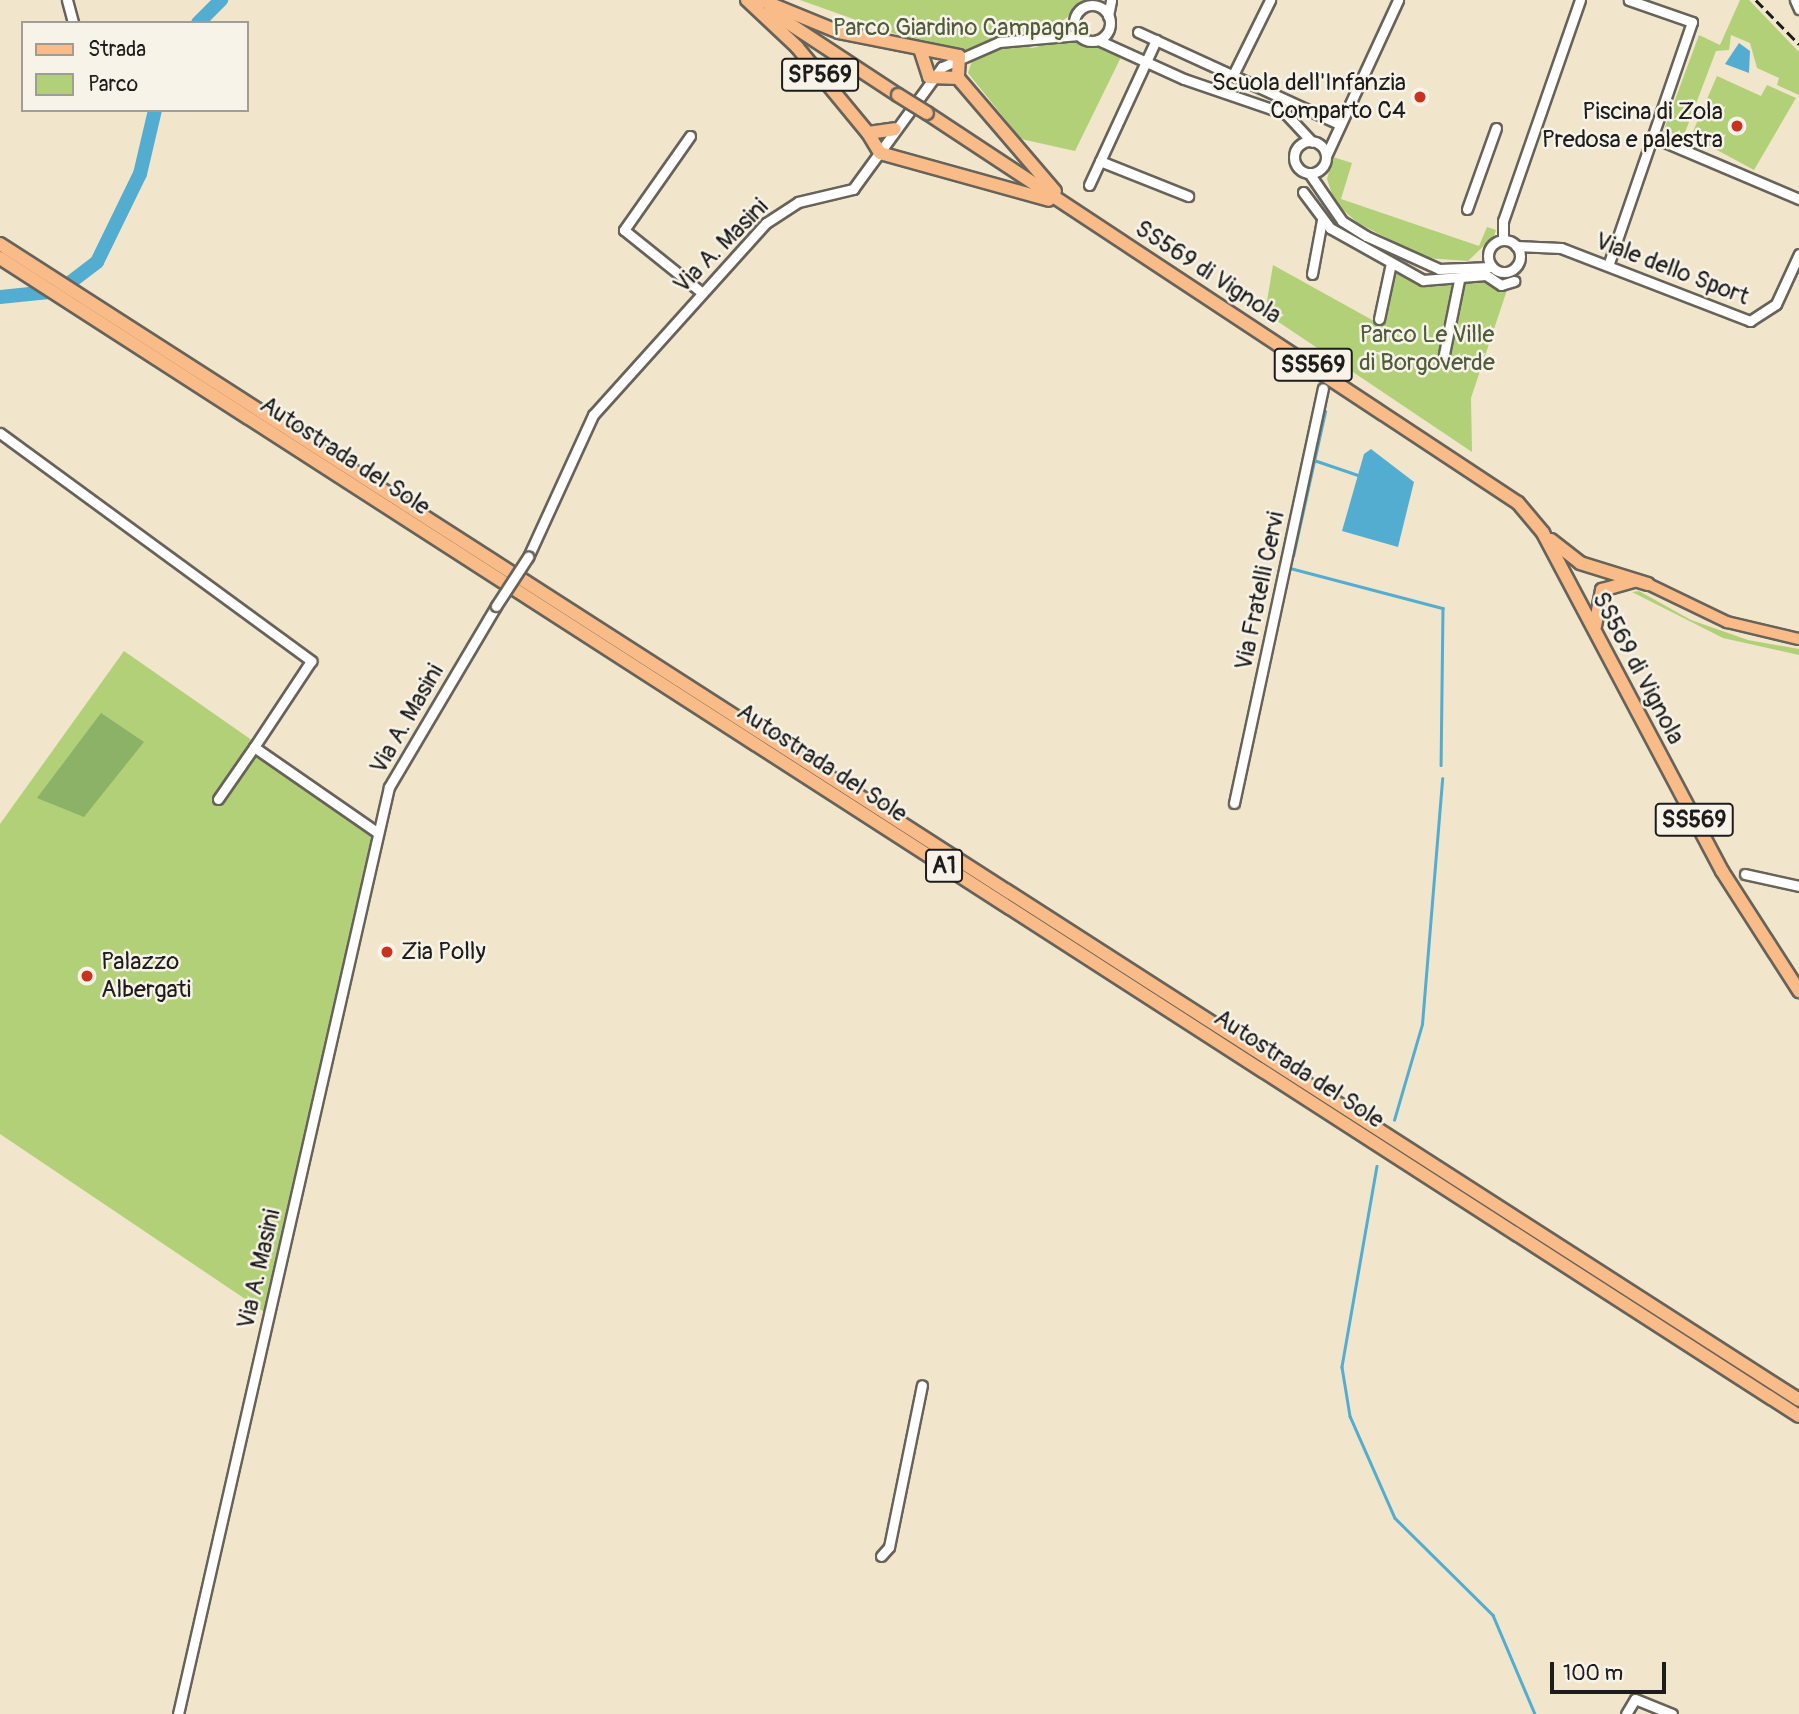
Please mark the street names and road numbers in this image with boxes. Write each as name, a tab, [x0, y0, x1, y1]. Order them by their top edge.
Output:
road number: SP569	[780, 55, 860, 94]
street label: Via A. Masini	[668, 193, 774, 299]
street label: SS569 di Vignola	[1130, 214, 1286, 330]
street label: Viale dello Sport	[1591, 226, 1753, 312]
road number: SS569	[1273, 346, 1353, 384]
street label: Autostrada del Sole	[255, 390, 435, 522]
street label: Via Fratelli Cervi	[1229, 509, 1291, 673]
street label: SS569 di Vignola	[1586, 587, 1690, 749]
street label: Via A. Masini	[364, 659, 450, 779]
street label: Autostrada del Sole	[732, 697, 912, 829]
road number: SS569	[1654, 800, 1734, 840]
road number: A1	[925, 846, 963, 886]
street label: Autostrada del Sole	[1209, 1003, 1389, 1135]
street label: Via A. Masini	[231, 1206, 287, 1332]

